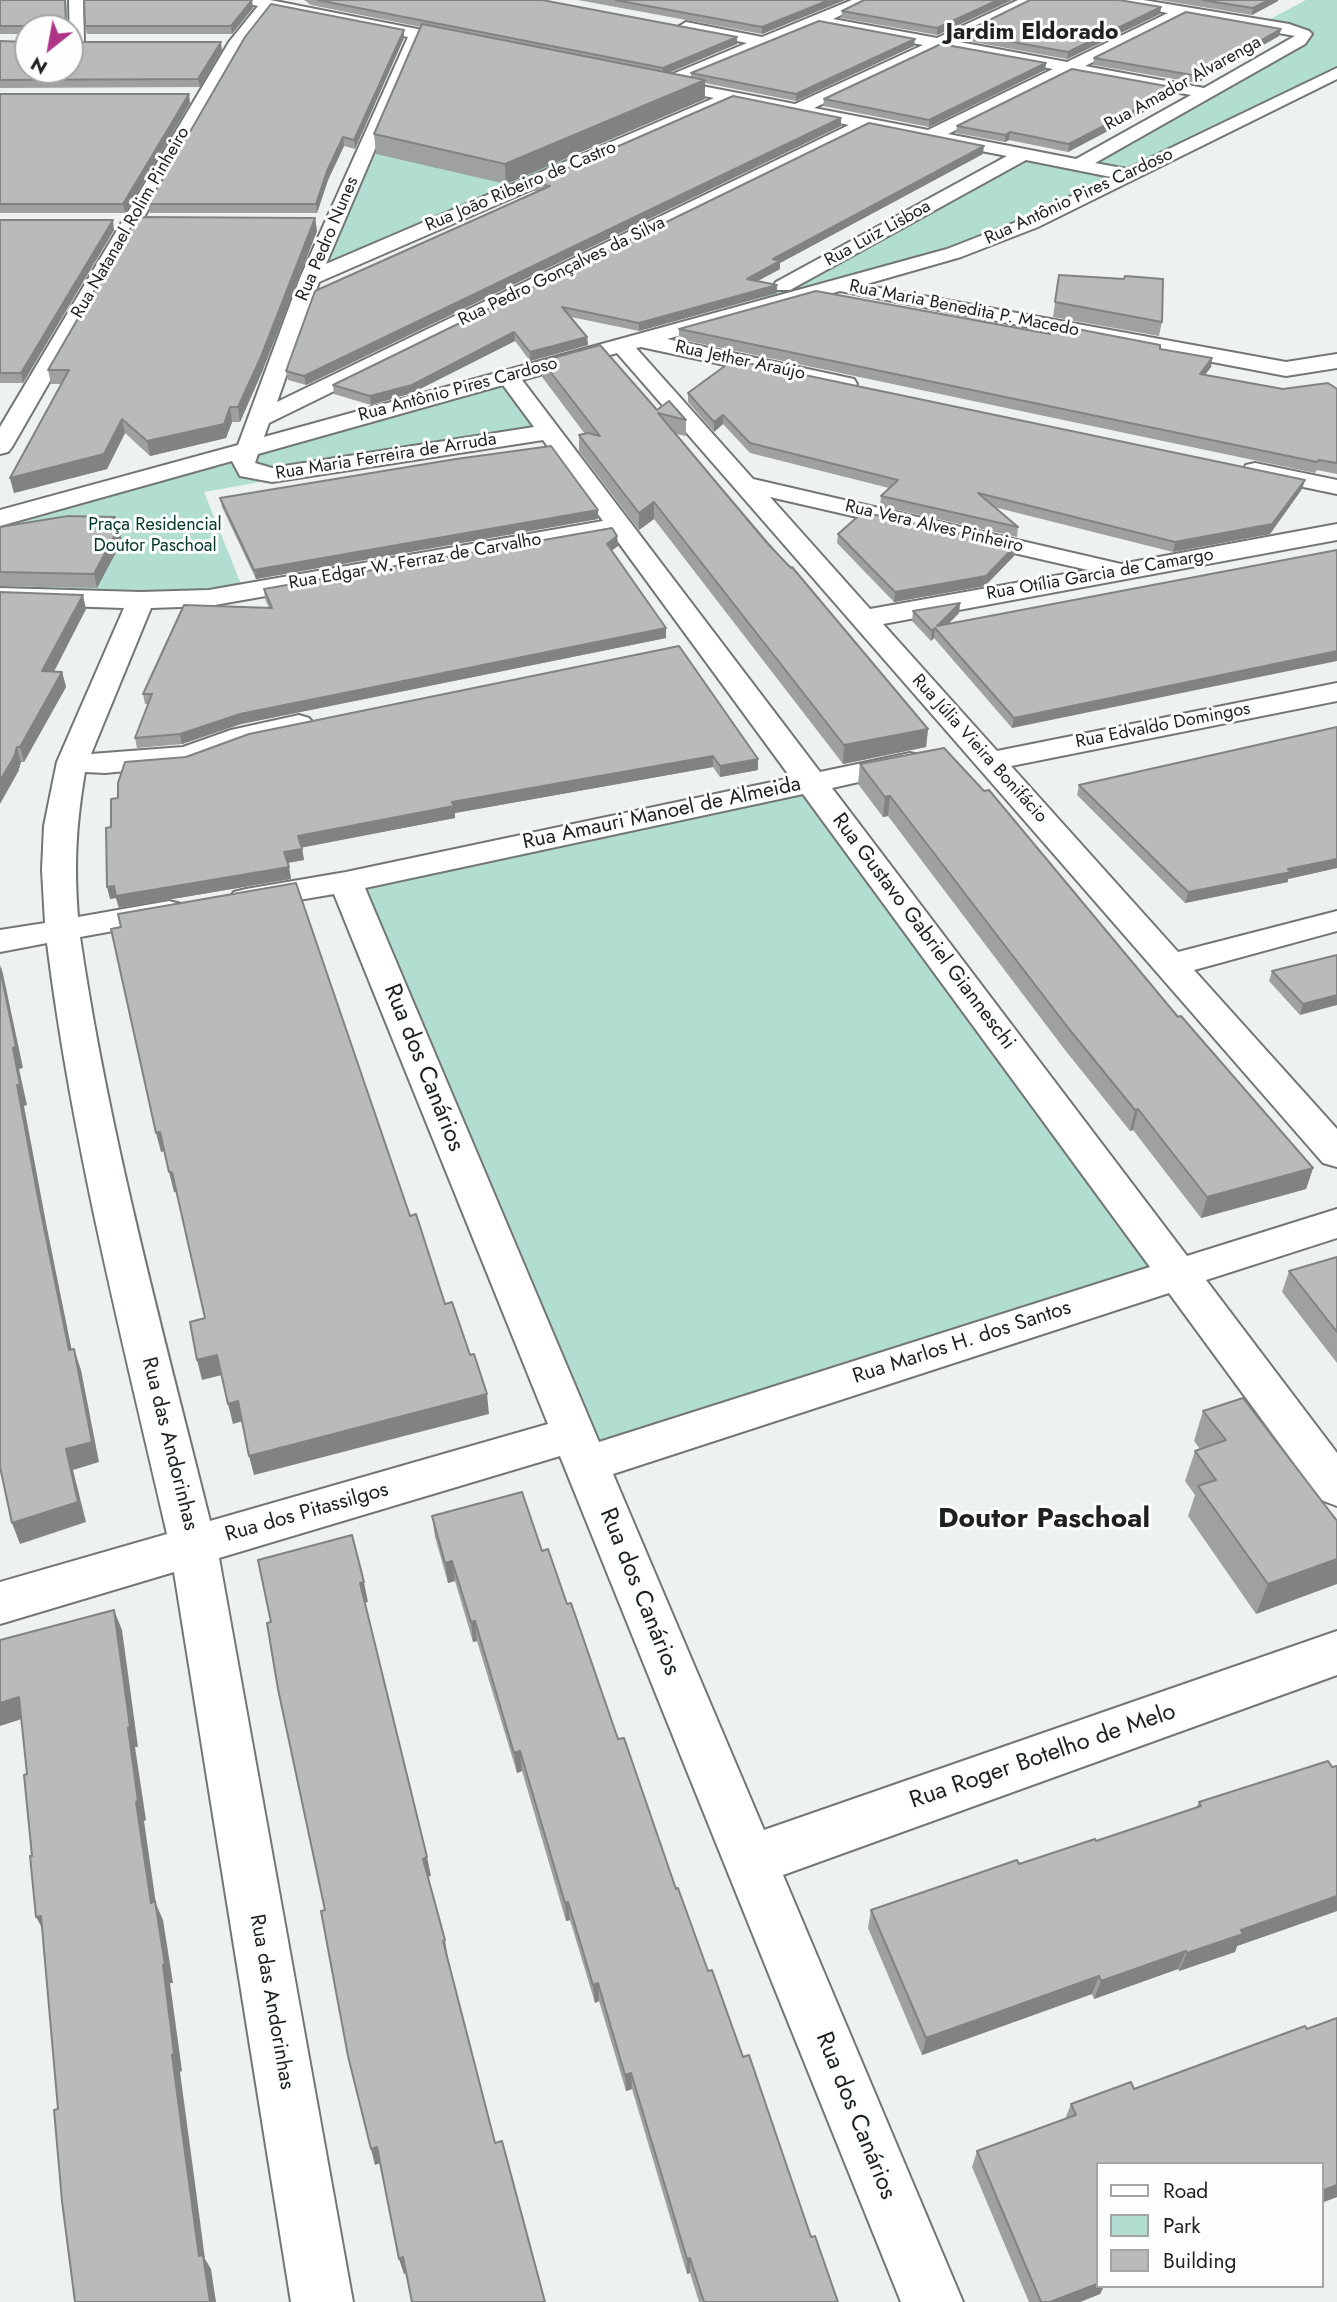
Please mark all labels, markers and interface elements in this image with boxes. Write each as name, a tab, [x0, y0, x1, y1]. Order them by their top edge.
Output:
north arrow	[14, 14, 84, 84]
district label: Jardim Eldorado	[945, 19, 1119, 47]
street label: Rua Amador Alvarenga	[1101, 32, 1265, 136]
text: N	[26, 50, 52, 81]
street label: Rua Natanael Rolim Pinheiro	[67, 123, 195, 323]
street label: Rua João Ribeiro de Castro	[422, 137, 620, 237]
street label: Rua Antônio Pires Cardoso	[981, 144, 1177, 250]
street label: Rua Pedro Nunes	[292, 174, 364, 304]
street label: Rua Luiz Lisboa	[821, 196, 935, 272]
street label: Rua Pedro Gonçalves da Silva	[455, 212, 669, 332]
street label: Rua Maria Benedita P. Macedo	[847, 276, 1081, 342]
street label: Rua Jether Araújo	[673, 337, 807, 385]
street label: Rua Antônio Pires Cardoso	[356, 353, 560, 427]
street label: Rua Maria Ferreira de Arruda	[274, 429, 498, 485]
street label: Rua Vera Alves Pinheiro	[843, 496, 1025, 558]
park label: Praça Residencial Doutor Paschoal	[88, 515, 222, 558]
street label: Rua Edgar W. Ferraz de Carvalho	[287, 529, 543, 595]
street label: Rua Otília Garcia de Camargo	[985, 544, 1215, 606]
street label: Rua Júlia Vieira Bonifácio	[907, 670, 1051, 828]
street label: Rua Edvaldo Domingos	[1074, 698, 1252, 754]
street label: Rua Amauri Manoel de Almeida	[521, 772, 803, 856]
street label: Rua Gustavo Gabriel Gianneschi	[826, 809, 1020, 1055]
street label: Rua dos Canários	[376, 980, 470, 1156]
street label: Rua Marlos H. dos Santos	[850, 1296, 1074, 1390]
street label: Rua das Andorinhas	[135, 1355, 203, 1533]
street label: Rua dos Pitassilgos	[222, 1478, 392, 1548]
district label: Doutor Paschoal	[938, 1503, 1150, 1537]
street label: Rua dos Canários	[592, 1504, 686, 1680]
street label: Rua Roger Botelho de Melo	[906, 1698, 1180, 1816]
street label: Rua das Andorinhas	[243, 1912, 299, 2092]
street label: Rua dos Canários	[808, 2028, 902, 2204]
legend	[1096, 2162, 1323, 2288]
text: Road	[1163, 2176, 1208, 2206]
text: Park	[1163, 2211, 1200, 2241]
text: Building	[1163, 2246, 1236, 2276]

